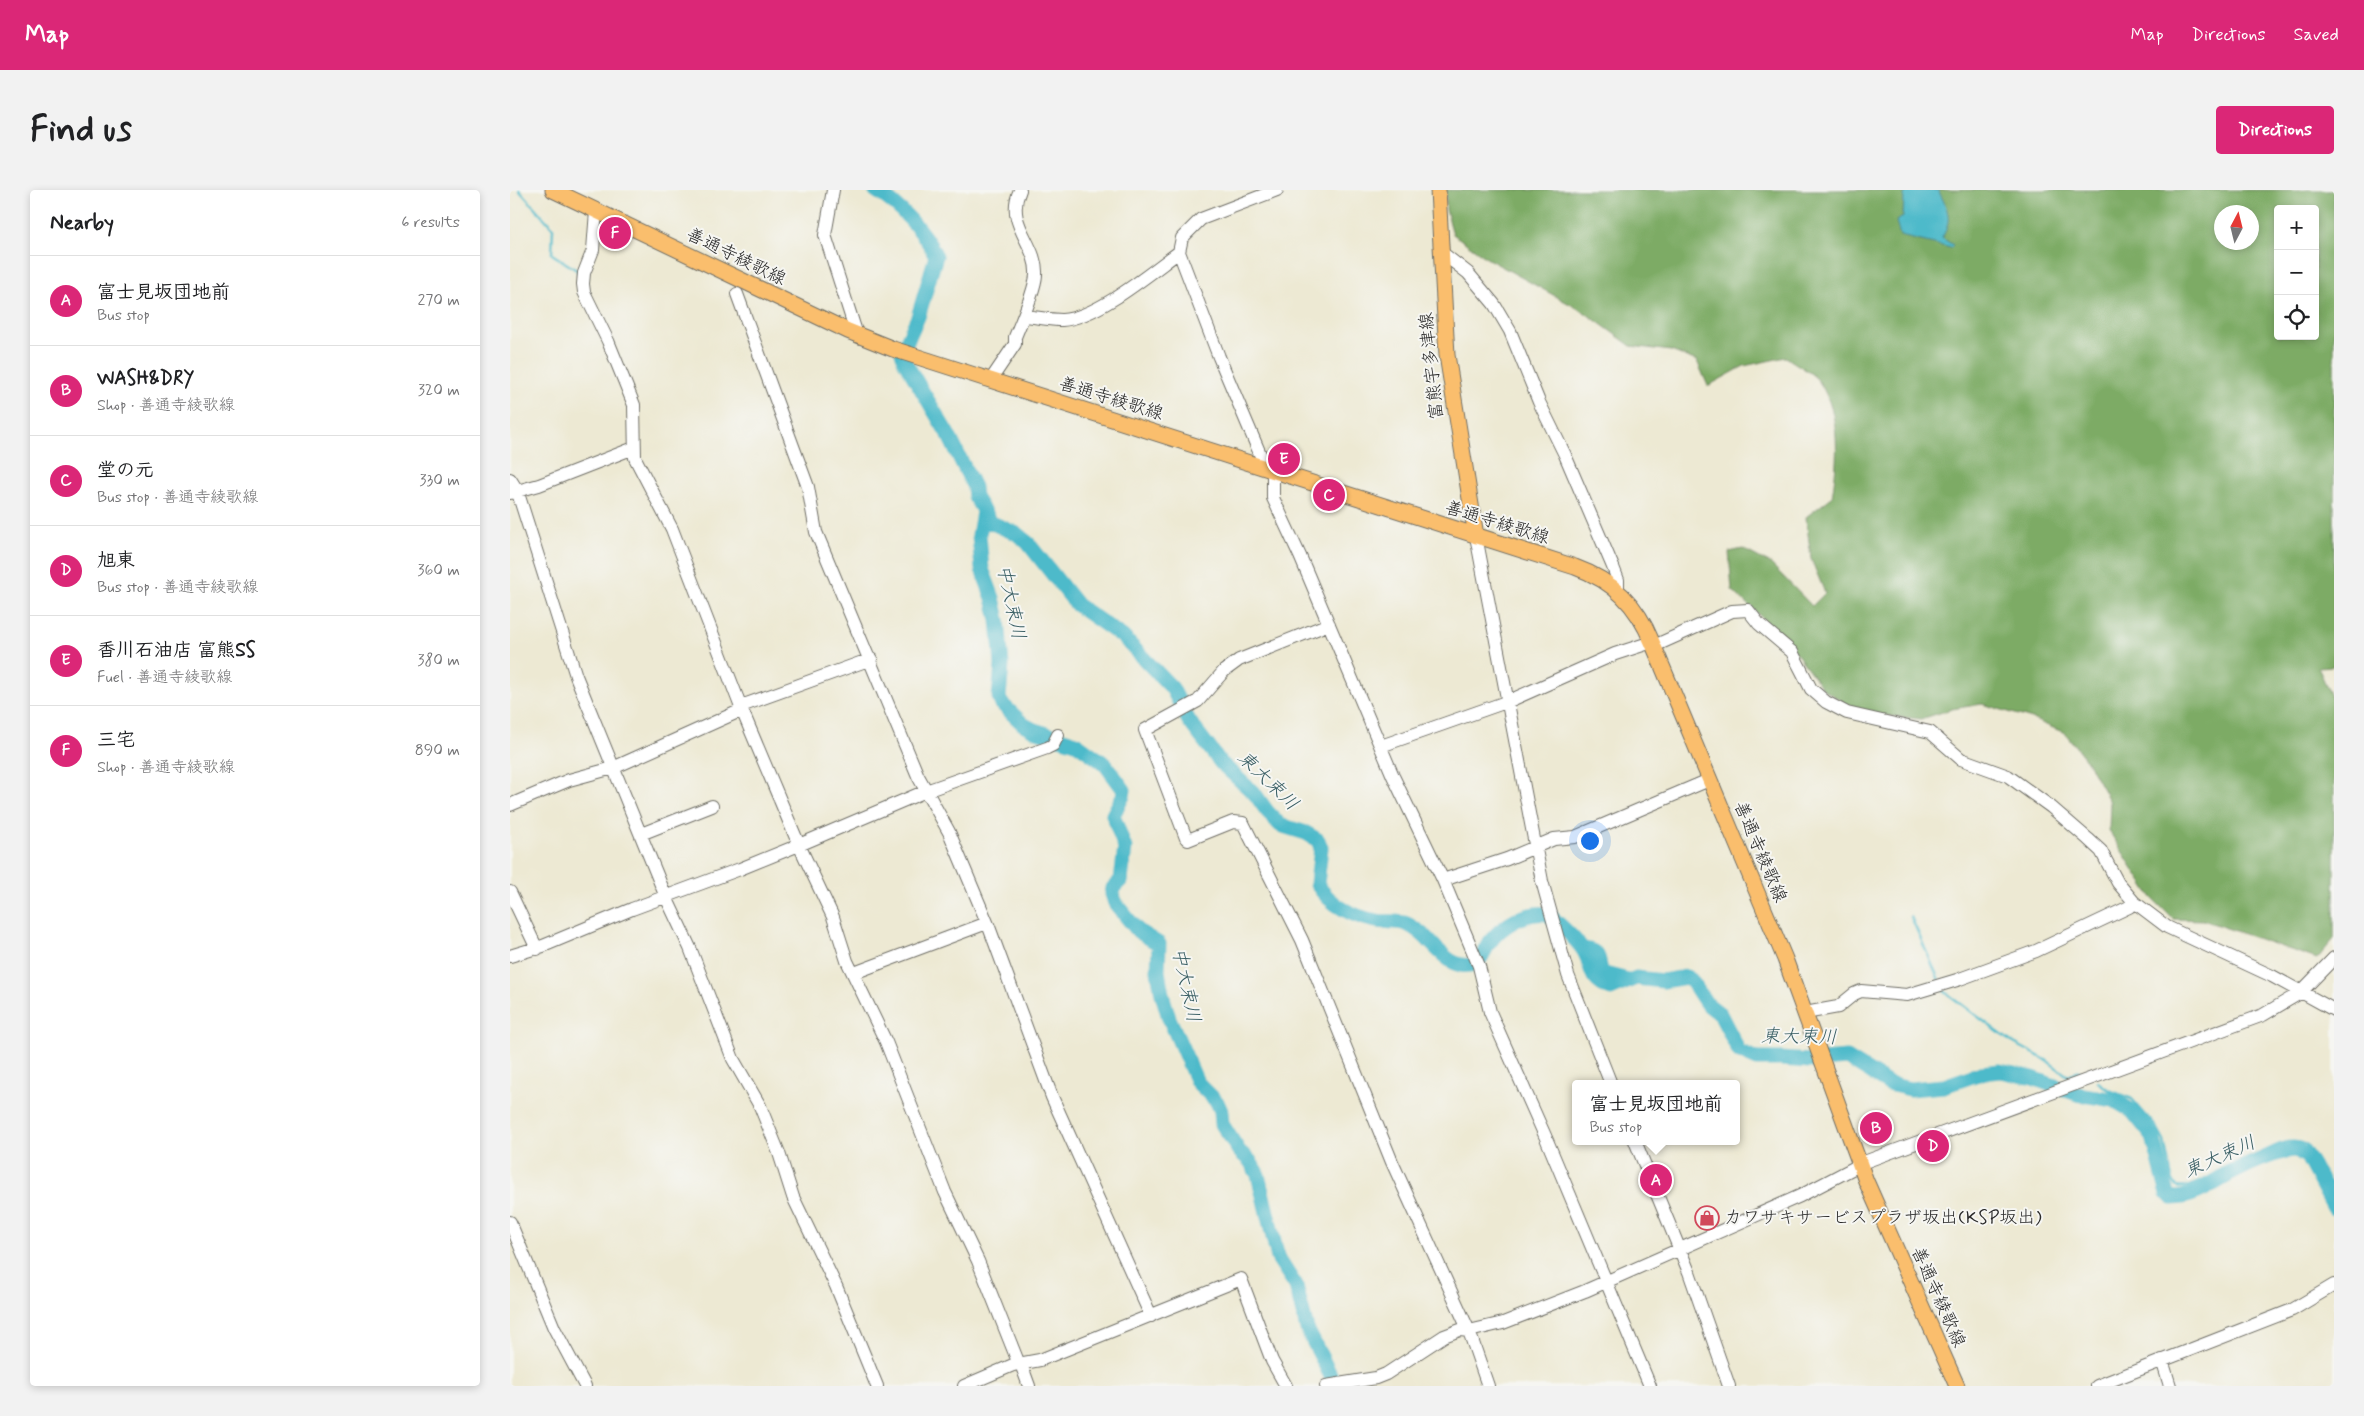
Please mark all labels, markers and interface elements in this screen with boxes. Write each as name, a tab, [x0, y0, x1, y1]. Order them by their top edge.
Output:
text: Map	[25, 20, 69, 51]
text: Map	[2131, 23, 2164, 47]
text: Directions	[2192, 23, 2266, 47]
text: Saved	[2294, 23, 2339, 47]
button: Directions	[2216, 106, 2334, 154]
text: Find us	[30, 107, 132, 153]
north arrow	[2214, 205, 2259, 250]
map controls	[2274, 205, 2319, 340]
button: +	[2274, 205, 2319, 250]
text: Nearby	[50, 209, 114, 237]
text: 6 results	[401, 212, 460, 233]
pin: F	[599, 214, 631, 252]
street label: 善通寺綾歌線	[682, 223, 790, 291]
button: −	[2274, 250, 2319, 295]
text: 富士見坂団地前	[97, 280, 230, 305]
text: A	[61, 290, 71, 311]
text: 270 m	[417, 290, 460, 311]
button: locate	[2274, 295, 2319, 340]
text: Bus stop	[97, 305, 150, 326]
street label: 富熊宇多津線	[1414, 311, 1450, 421]
text: WASH&DRY	[97, 366, 194, 391]
street label: 善通寺綾歌線	[1056, 372, 1166, 426]
text: B	[61, 380, 71, 401]
text: 320 m	[418, 380, 460, 401]
text: Shop · 善通寺綾歌線	[97, 395, 235, 416]
pin: E	[1268, 440, 1300, 478]
text: 堂の元	[97, 458, 154, 483]
text: C	[60, 470, 72, 491]
text: 330 m	[419, 470, 460, 491]
pin: C	[1313, 476, 1345, 514]
text: Bus stop · 善通寺綾歌線	[97, 487, 258, 508]
street label: 善通寺綾歌線	[1442, 496, 1552, 550]
text: 旭東	[97, 548, 135, 573]
text: D	[60, 560, 72, 581]
text: 360 m	[417, 560, 460, 581]
water label: 中大束川	[991, 562, 1031, 642]
text: Bus stop · 善通寺綾歌線	[97, 577, 258, 598]
text: 香川石油店 富熊SS	[97, 638, 255, 663]
text: E	[61, 650, 71, 671]
text: 380 m	[417, 650, 460, 671]
text: Fuel · 善通寺綾歌線	[97, 667, 232, 688]
text: 三宅	[97, 728, 135, 753]
text: F	[62, 740, 70, 761]
text: 890 m	[415, 740, 460, 761]
water label: 東大束川	[1232, 746, 1304, 816]
text: Shop · 善通寺綾歌線	[97, 757, 235, 778]
street label: 善通寺綾歌線	[1728, 798, 1792, 906]
your location	[1577, 828, 1603, 854]
water label: 中大束川	[1166, 945, 1206, 1025]
water label: 東大束川	[1761, 1024, 1837, 1050]
popup	[1572, 1080, 1740, 1145]
text: 富士見坂団地前	[1589, 1092, 1723, 1117]
pin: B	[1860, 1109, 1892, 1147]
text: Bus stop	[1589, 1117, 1642, 1138]
pin: D	[1917, 1127, 1949, 1165]
water label: 東大束川	[2180, 1130, 2260, 1184]
pin: A	[1640, 1161, 1672, 1199]
shop icon: カワサキサービスプラザ坂出(KSP坂出)	[1694, 1205, 1720, 1231]
place label: カワサキサービスプラザ坂出(KSP坂出)	[1724, 1206, 2042, 1230]
street label: 善通寺綾歌線	[1905, 1243, 1971, 1351]

